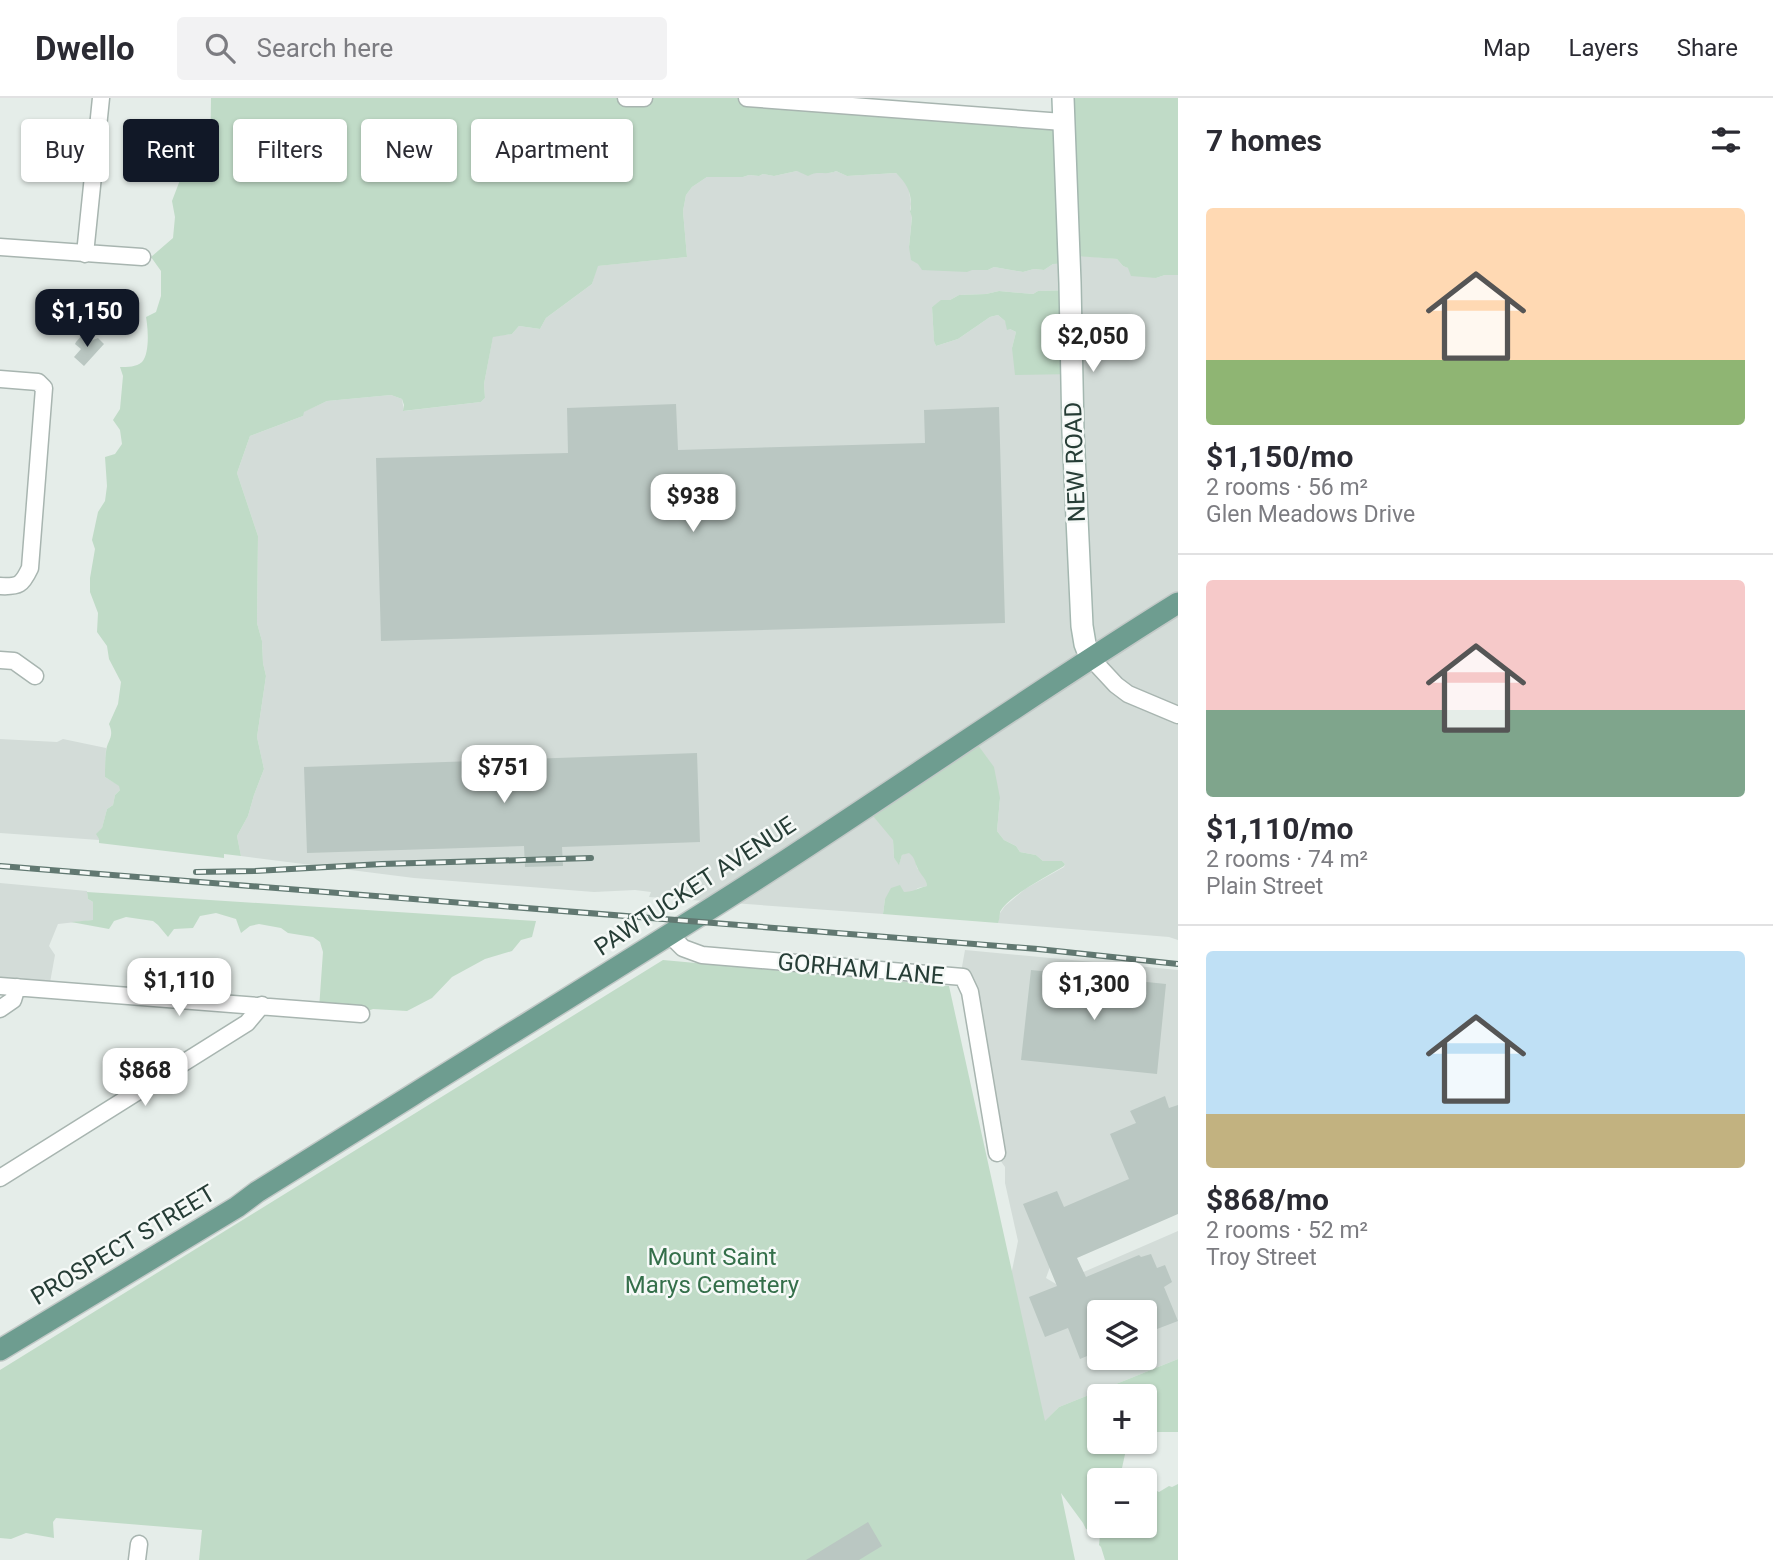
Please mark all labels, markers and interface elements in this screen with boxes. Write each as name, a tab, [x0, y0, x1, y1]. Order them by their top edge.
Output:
search box	[177, 17, 667, 80]
text: Dwello	[35, 29, 135, 68]
icon: search	[201, 29, 239, 67]
text: Search here	[257, 33, 393, 63]
text: Map	[1483, 34, 1531, 62]
text: Layers	[1569, 34, 1639, 62]
text: Share	[1677, 34, 1738, 62]
chip: Buy	[21, 119, 109, 182]
chip: Rent	[123, 119, 219, 182]
chip: Filters	[233, 119, 347, 182]
chip: New	[361, 119, 457, 182]
chip: Apartment	[471, 119, 633, 182]
icon: filters	[1707, 121, 1745, 159]
text: 7 homes	[1206, 123, 1322, 158]
icon: home	[1413, 253, 1539, 379]
pin: $1,150	[30, 289, 144, 349]
text: $1,150	[51, 298, 123, 325]
pin: $2,050	[1036, 314, 1150, 374]
text: $2,050	[1057, 323, 1129, 350]
street label: NEW ROAD	[1059, 401, 1091, 523]
text: $1,150/mo	[1206, 439, 1354, 474]
pin: $938	[652, 474, 734, 534]
text: 2 rooms · 56 m²	[1206, 474, 1368, 501]
text: $938	[667, 483, 719, 510]
text: Glen Meadows Drive	[1206, 501, 1415, 528]
icon: home	[1413, 625, 1539, 751]
pin: $751	[463, 746, 545, 805]
text: $751	[478, 754, 530, 781]
street label: PAWTUCKET AVENUE	[589, 811, 801, 961]
text: $1,110/mo	[1206, 811, 1354, 846]
text: 2 rooms · 74 m²	[1206, 846, 1368, 873]
text: Plain Street	[1206, 873, 1323, 900]
street label: GORHAM LANE	[777, 948, 945, 990]
pin: $1,110	[122, 958, 236, 1018]
pin: $1,300	[1037, 962, 1151, 1022]
text: $1,110	[143, 967, 215, 994]
text: $1,300	[1058, 971, 1130, 998]
icon: home	[1413, 996, 1539, 1122]
pin: $868	[104, 1048, 186, 1108]
text: $868	[119, 1057, 171, 1084]
street label: PROSPECT STREET	[26, 1179, 220, 1311]
text: $868/mo	[1206, 1182, 1329, 1217]
text: 2 rooms · 52 m²	[1206, 1217, 1368, 1244]
park label: Mount Saint Marys Cemetery	[625, 1243, 800, 1299]
text: Troy Street	[1206, 1244, 1317, 1271]
map controls	[1087, 1300, 1157, 1538]
button: layers	[1087, 1300, 1157, 1370]
button: +	[1087, 1384, 1157, 1454]
button: −	[1087, 1468, 1157, 1538]

